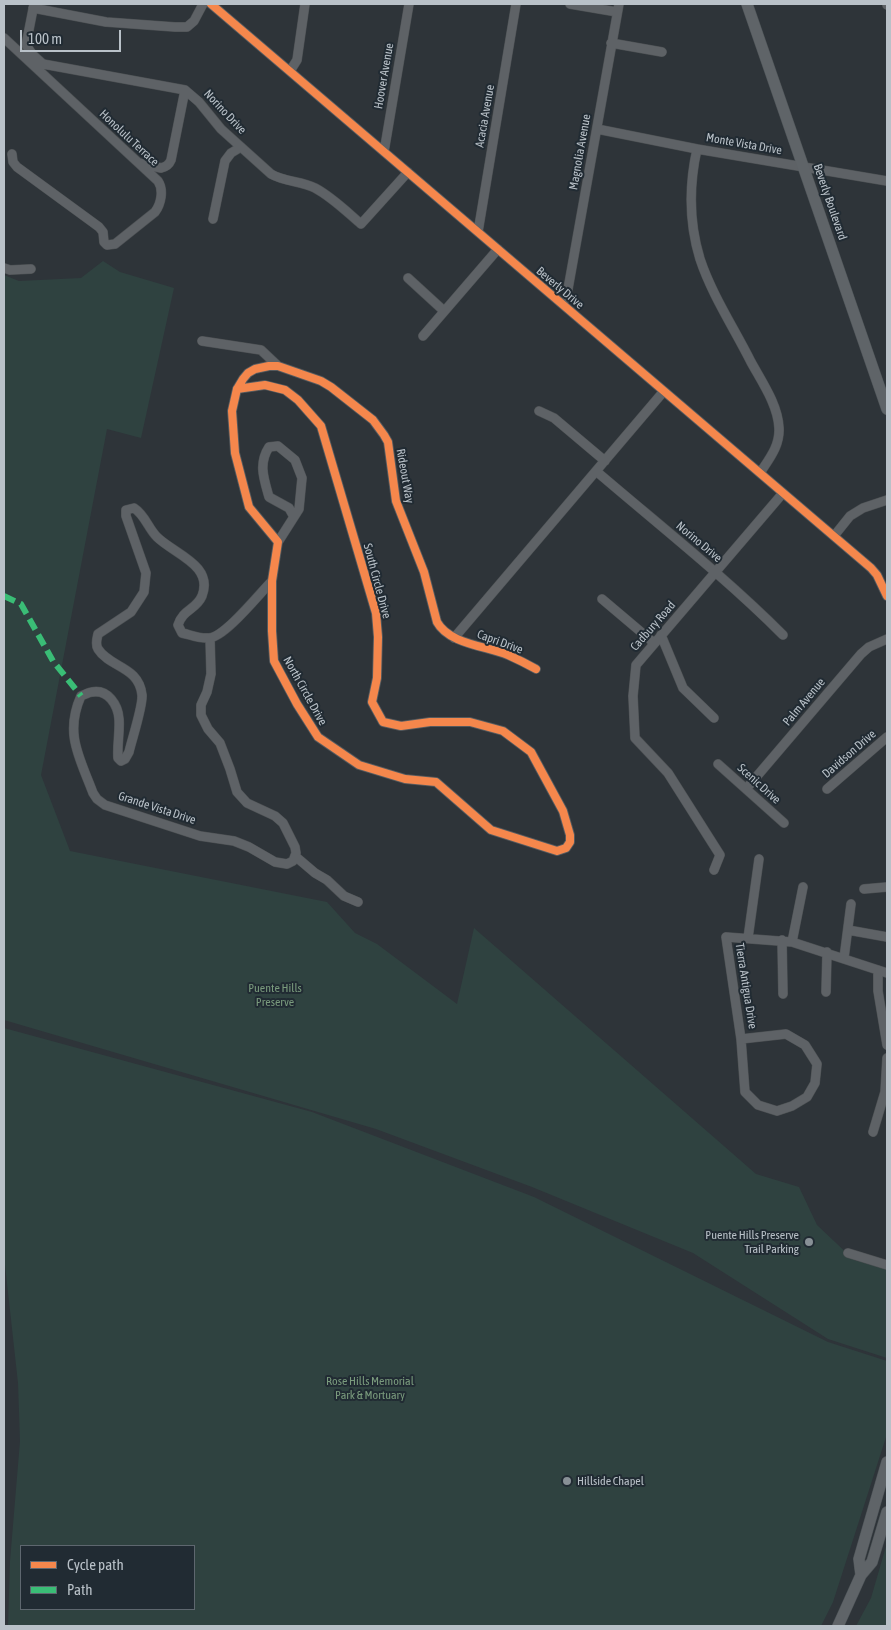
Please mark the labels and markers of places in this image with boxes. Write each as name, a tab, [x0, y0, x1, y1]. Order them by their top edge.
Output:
place label: Puente Hills Preserve Trail Parking	[705, 1228, 799, 1256]
marker: Puente Hills Preserve Trail Parking	[803, 1236, 815, 1248]
place label: Hillside Chapel	[577, 1474, 644, 1488]
marker: Hillside Chapel	[561, 1475, 573, 1487]

